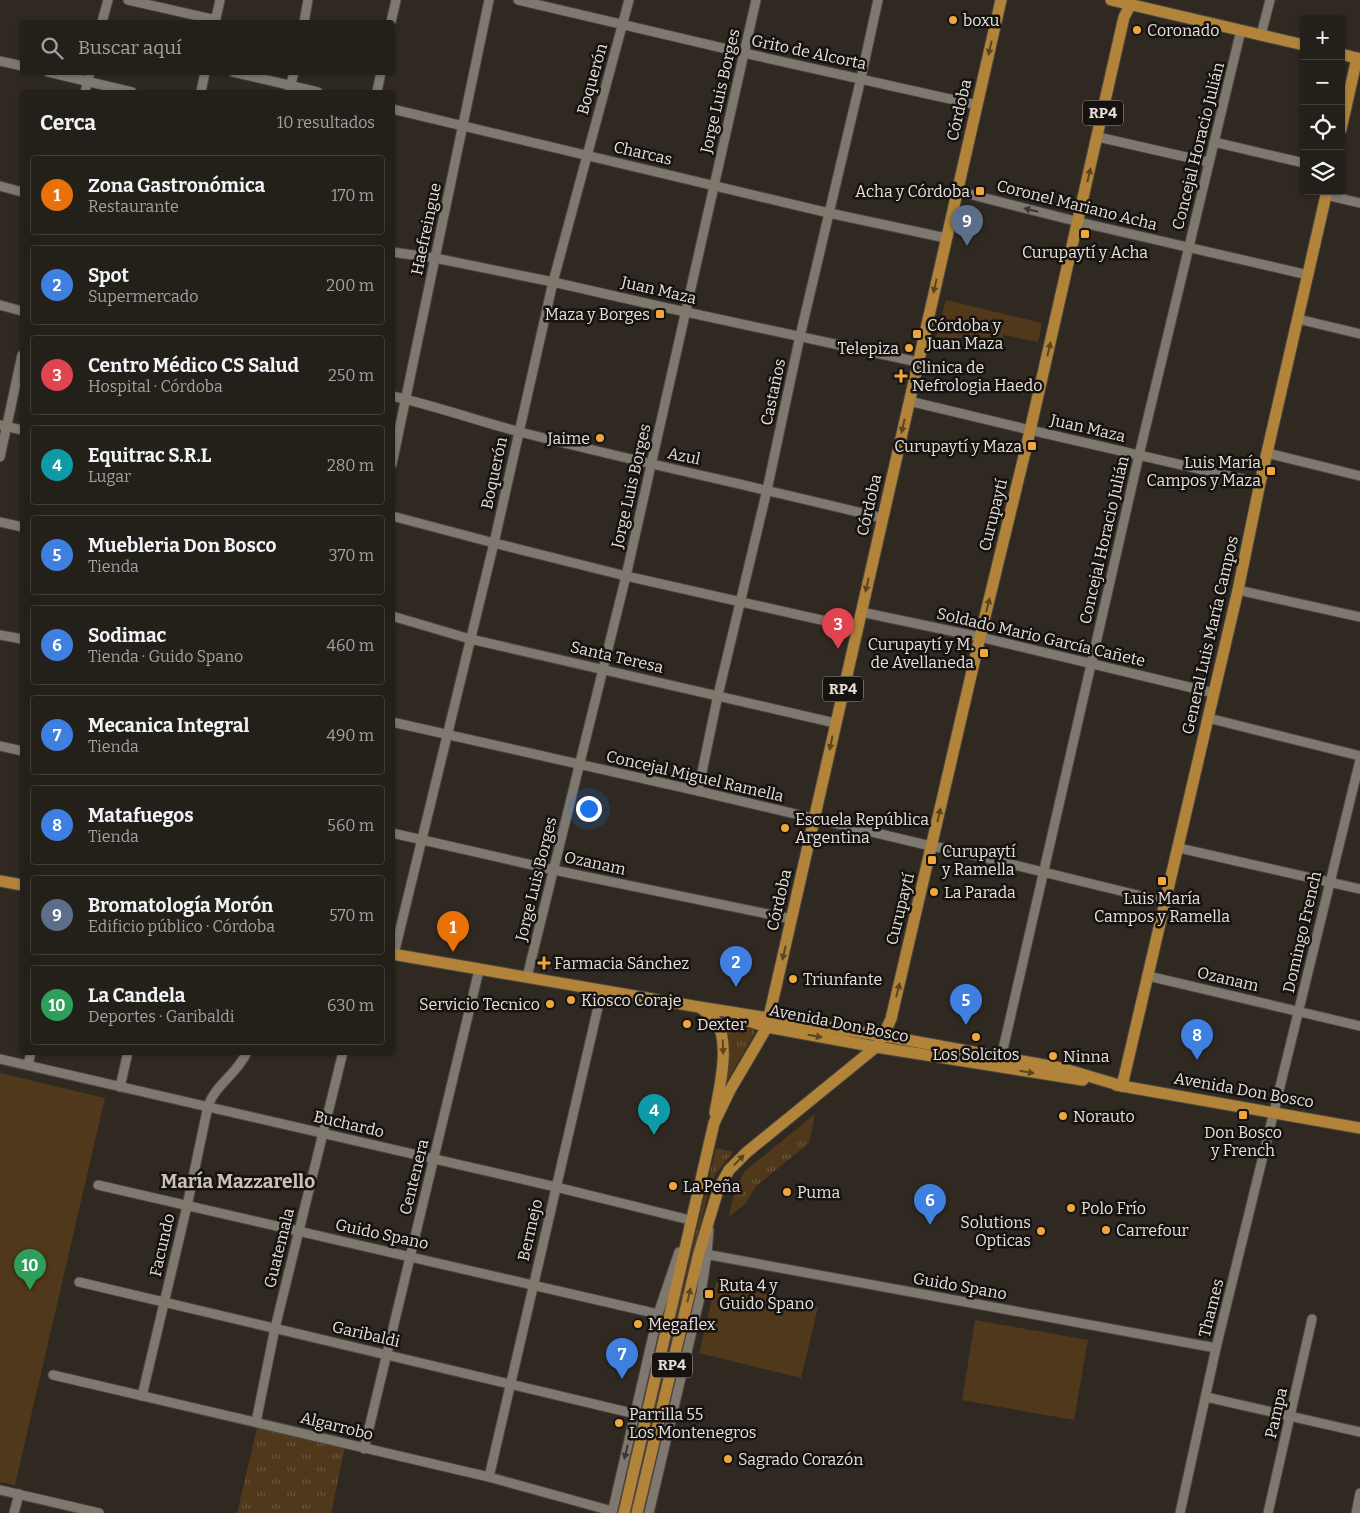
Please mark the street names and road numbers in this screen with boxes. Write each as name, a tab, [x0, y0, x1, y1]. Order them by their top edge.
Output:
street label: Jorge Luis Borges	[696, 27, 744, 156]
street label: Grito de Alcorta	[750, 31, 869, 74]
street label: Boquerón	[573, 41, 611, 117]
street label: Concejal Horacio Julián	[1168, 60, 1228, 232]
street label: Córdoba	[943, 77, 975, 143]
road number: RP4	[1083, 100, 1123, 126]
street label: Charcas	[612, 137, 674, 169]
street label: Coronel Mariano Acha	[995, 176, 1159, 234]
street label: Haefreingue	[407, 181, 445, 277]
street label: Juan Maza	[619, 272, 699, 308]
street label: Castaños	[757, 357, 789, 427]
street label: Juan Maza	[1048, 410, 1128, 446]
street label: Jorge Luis Borges	[607, 422, 655, 551]
street label: Boquerón	[477, 435, 511, 511]
street label: Azul	[666, 443, 703, 469]
street label: Concejal Horacio Julián	[1075, 454, 1133, 626]
street label: Córdoba	[853, 472, 885, 538]
street label: Curupaytí	[975, 477, 1011, 553]
street label: General Luis María Campos	[1178, 534, 1242, 736]
street label: Soldado Mario García Cañete	[935, 604, 1147, 670]
street label: Santa Teresa	[569, 637, 666, 677]
road number: RP4	[823, 676, 863, 702]
street label: Concejal Miguel Ramella	[604, 746, 786, 806]
street label: Jorge Luis Borges	[511, 815, 561, 944]
street label: Ozanam	[562, 847, 628, 879]
street label: Córdoba	[763, 867, 795, 933]
street label: Domingo French	[1279, 869, 1325, 995]
street label: Curupaytí	[882, 871, 918, 947]
street label: Ozanam	[1195, 963, 1261, 995]
street label: Avenida Don Bosco	[768, 1000, 910, 1046]
street label: Avenida Don Bosco	[1173, 1068, 1315, 1112]
street label: Buchardo	[312, 1107, 386, 1141]
street label: Centenera	[395, 1137, 433, 1217]
street label: Bermejo	[514, 1197, 546, 1263]
street label: Guatemala	[260, 1206, 298, 1290]
street label: Facundo	[146, 1212, 178, 1278]
street label: Guido Spano	[334, 1215, 430, 1253]
street label: Guido Spano	[912, 1268, 1008, 1304]
street label: Thames	[1195, 1277, 1227, 1339]
street label: Garibaldi	[330, 1317, 402, 1351]
road number: RP4	[652, 1352, 692, 1378]
street label: Pampa	[1261, 1386, 1291, 1440]
street label: Algarrobo	[299, 1408, 375, 1444]

